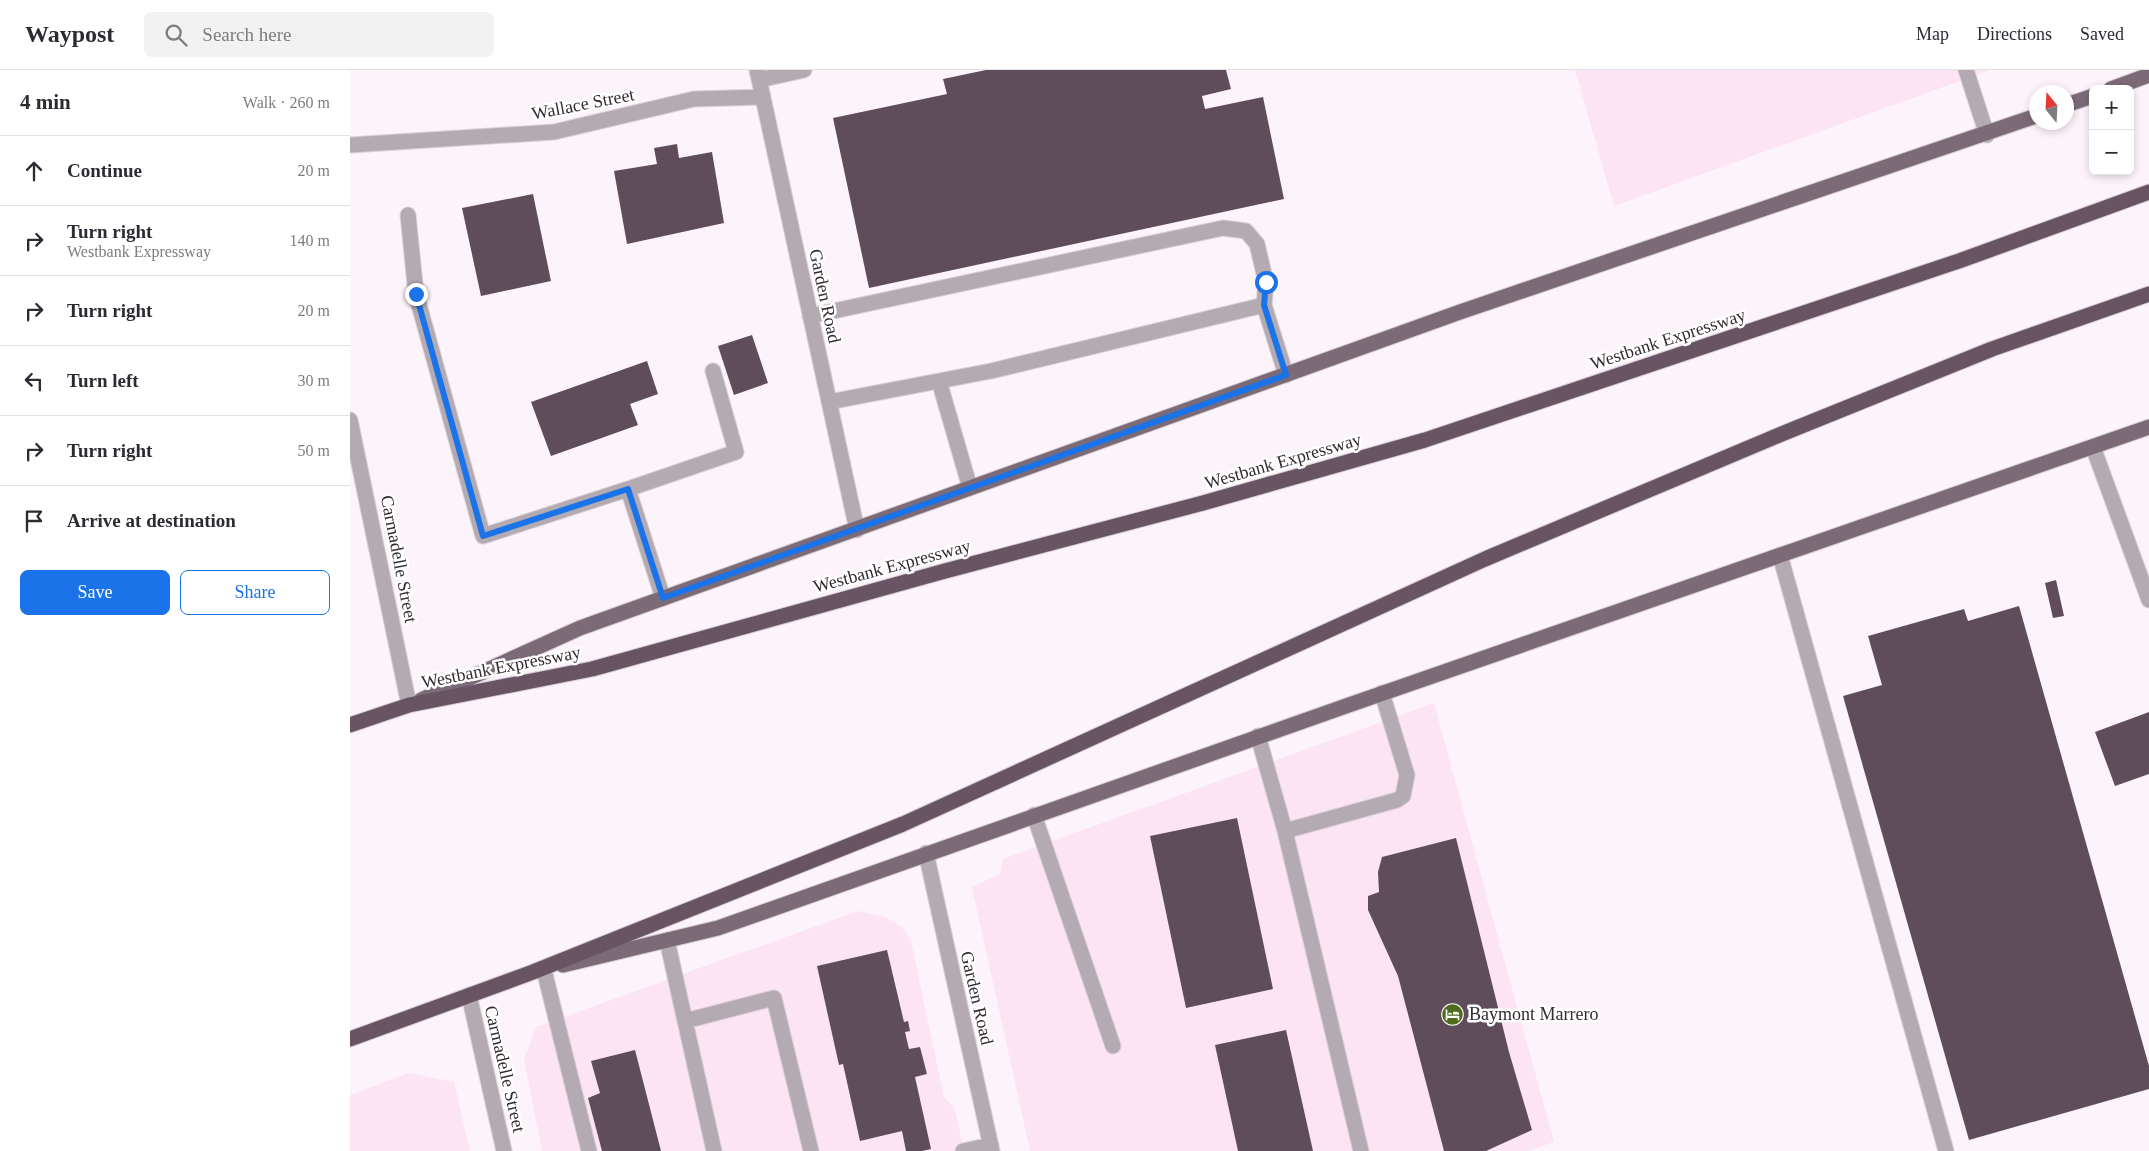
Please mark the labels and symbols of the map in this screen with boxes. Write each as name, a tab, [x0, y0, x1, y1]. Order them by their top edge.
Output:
street label: Wallace Street	[530, 84, 636, 124]
north arrow	[2029, 85, 2074, 130]
street label: Garden Road	[805, 247, 845, 345]
route start	[1255, 271, 1278, 294]
route end	[405, 283, 428, 306]
street label: Westbank Expressway	[1588, 304, 1748, 374]
street label: Westbank Expressway	[1202, 429, 1364, 493]
street label: Carmadelle Street	[377, 494, 421, 624]
street label: Westbank Expressway	[811, 535, 973, 597]
street label: Westbank Expressway	[420, 642, 582, 692]
street label: Garden Road	[957, 949, 997, 1047]
hotel icon: Baymont Marrero	[1441, 1002, 1465, 1026]
street label: Carmadelle Street	[481, 1004, 529, 1134]
place label: Baymont Marrero	[1469, 1004, 1598, 1024]

